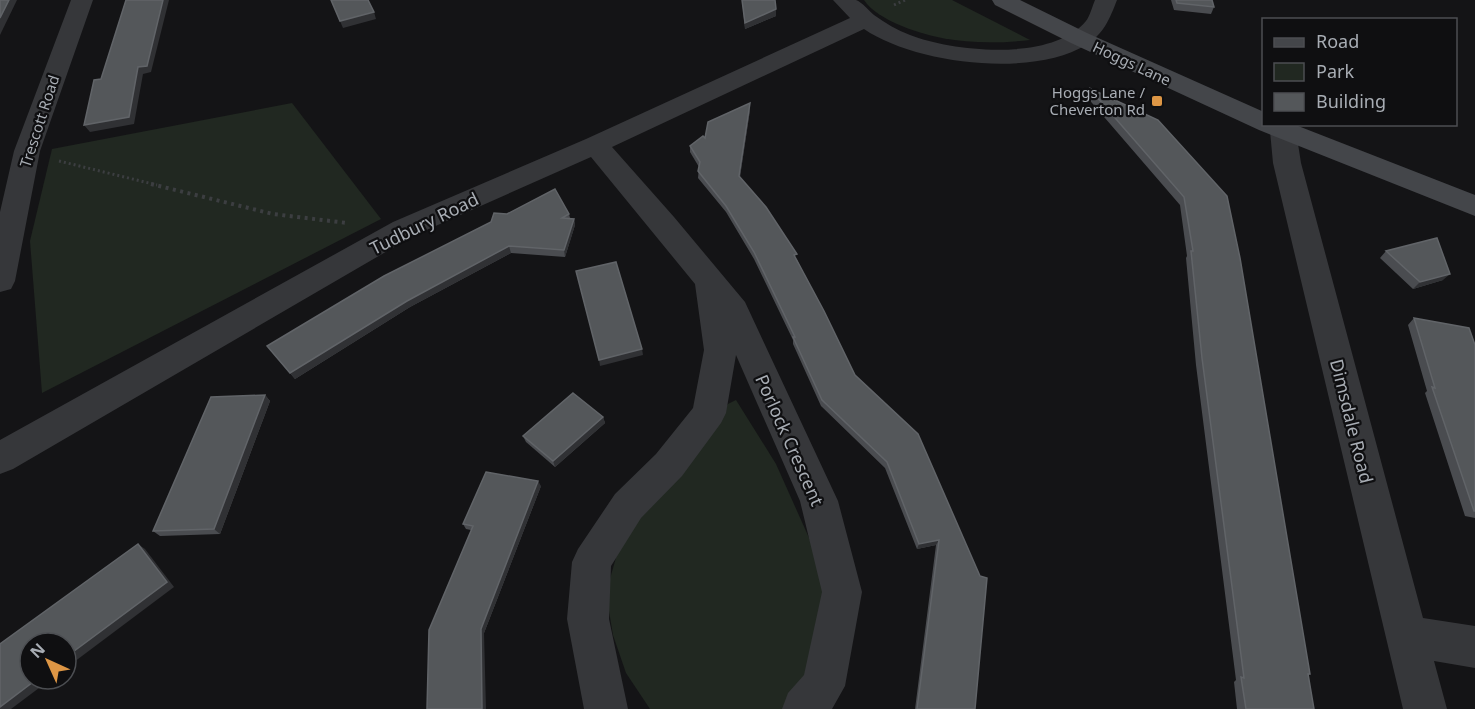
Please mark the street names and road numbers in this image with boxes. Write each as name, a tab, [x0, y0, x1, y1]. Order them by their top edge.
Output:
street label: Hoggs Lane	[1090, 36, 1174, 90]
street label: Trescott Road	[15, 72, 63, 170]
street label: Tudbury Road	[366, 186, 482, 260]
street label: Dimsdale Road	[1325, 356, 1379, 486]
street label: Porlock Crescent	[750, 371, 830, 510]

